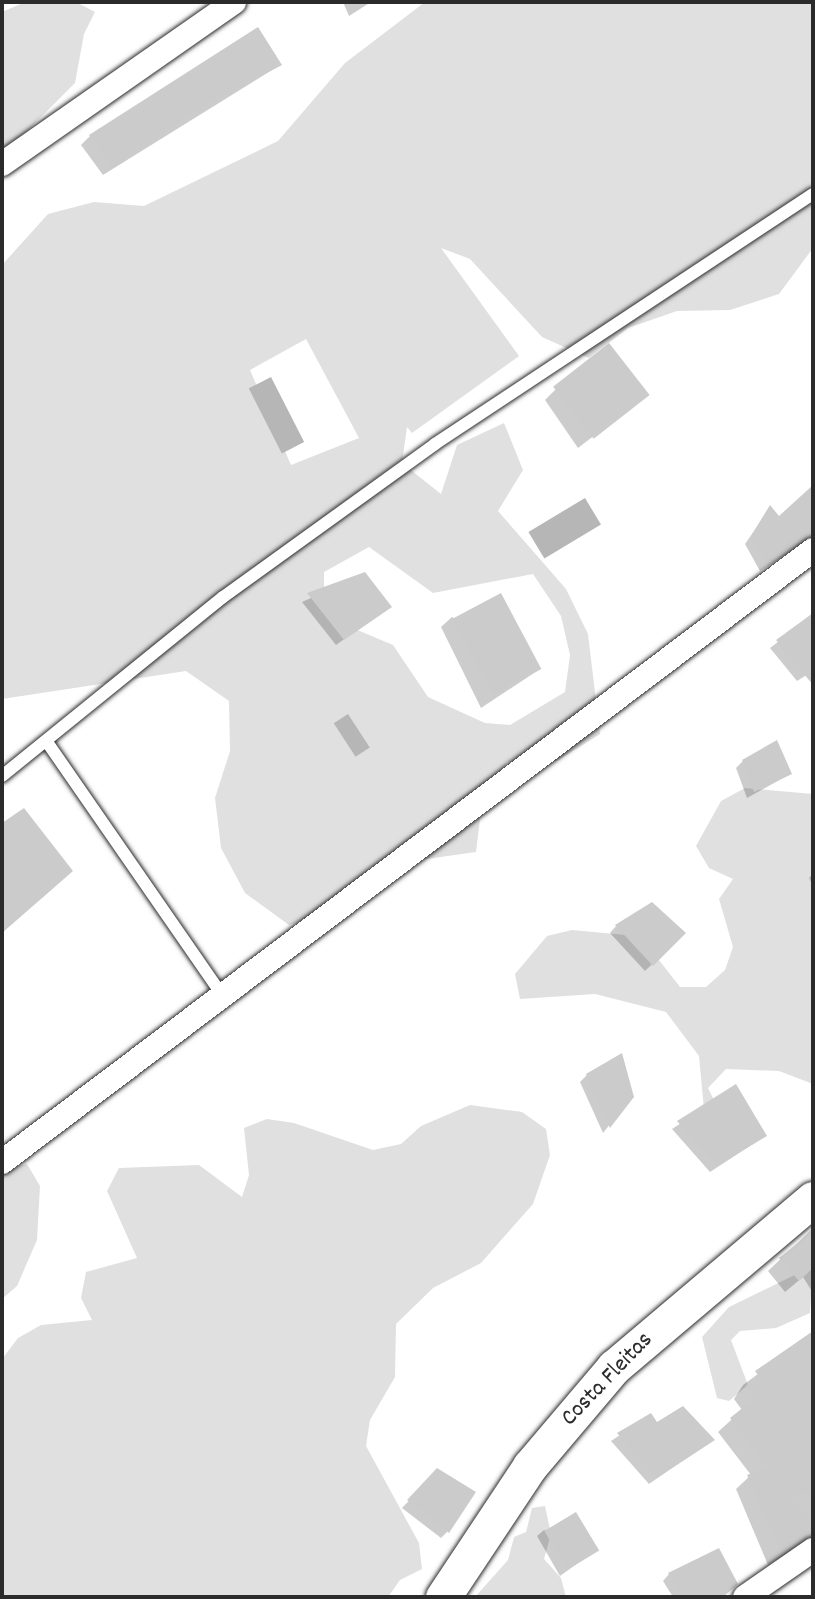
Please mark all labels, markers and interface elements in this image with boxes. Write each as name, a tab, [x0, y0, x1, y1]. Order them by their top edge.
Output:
street label: Costa Fleitas	[556, 1327, 660, 1433]

